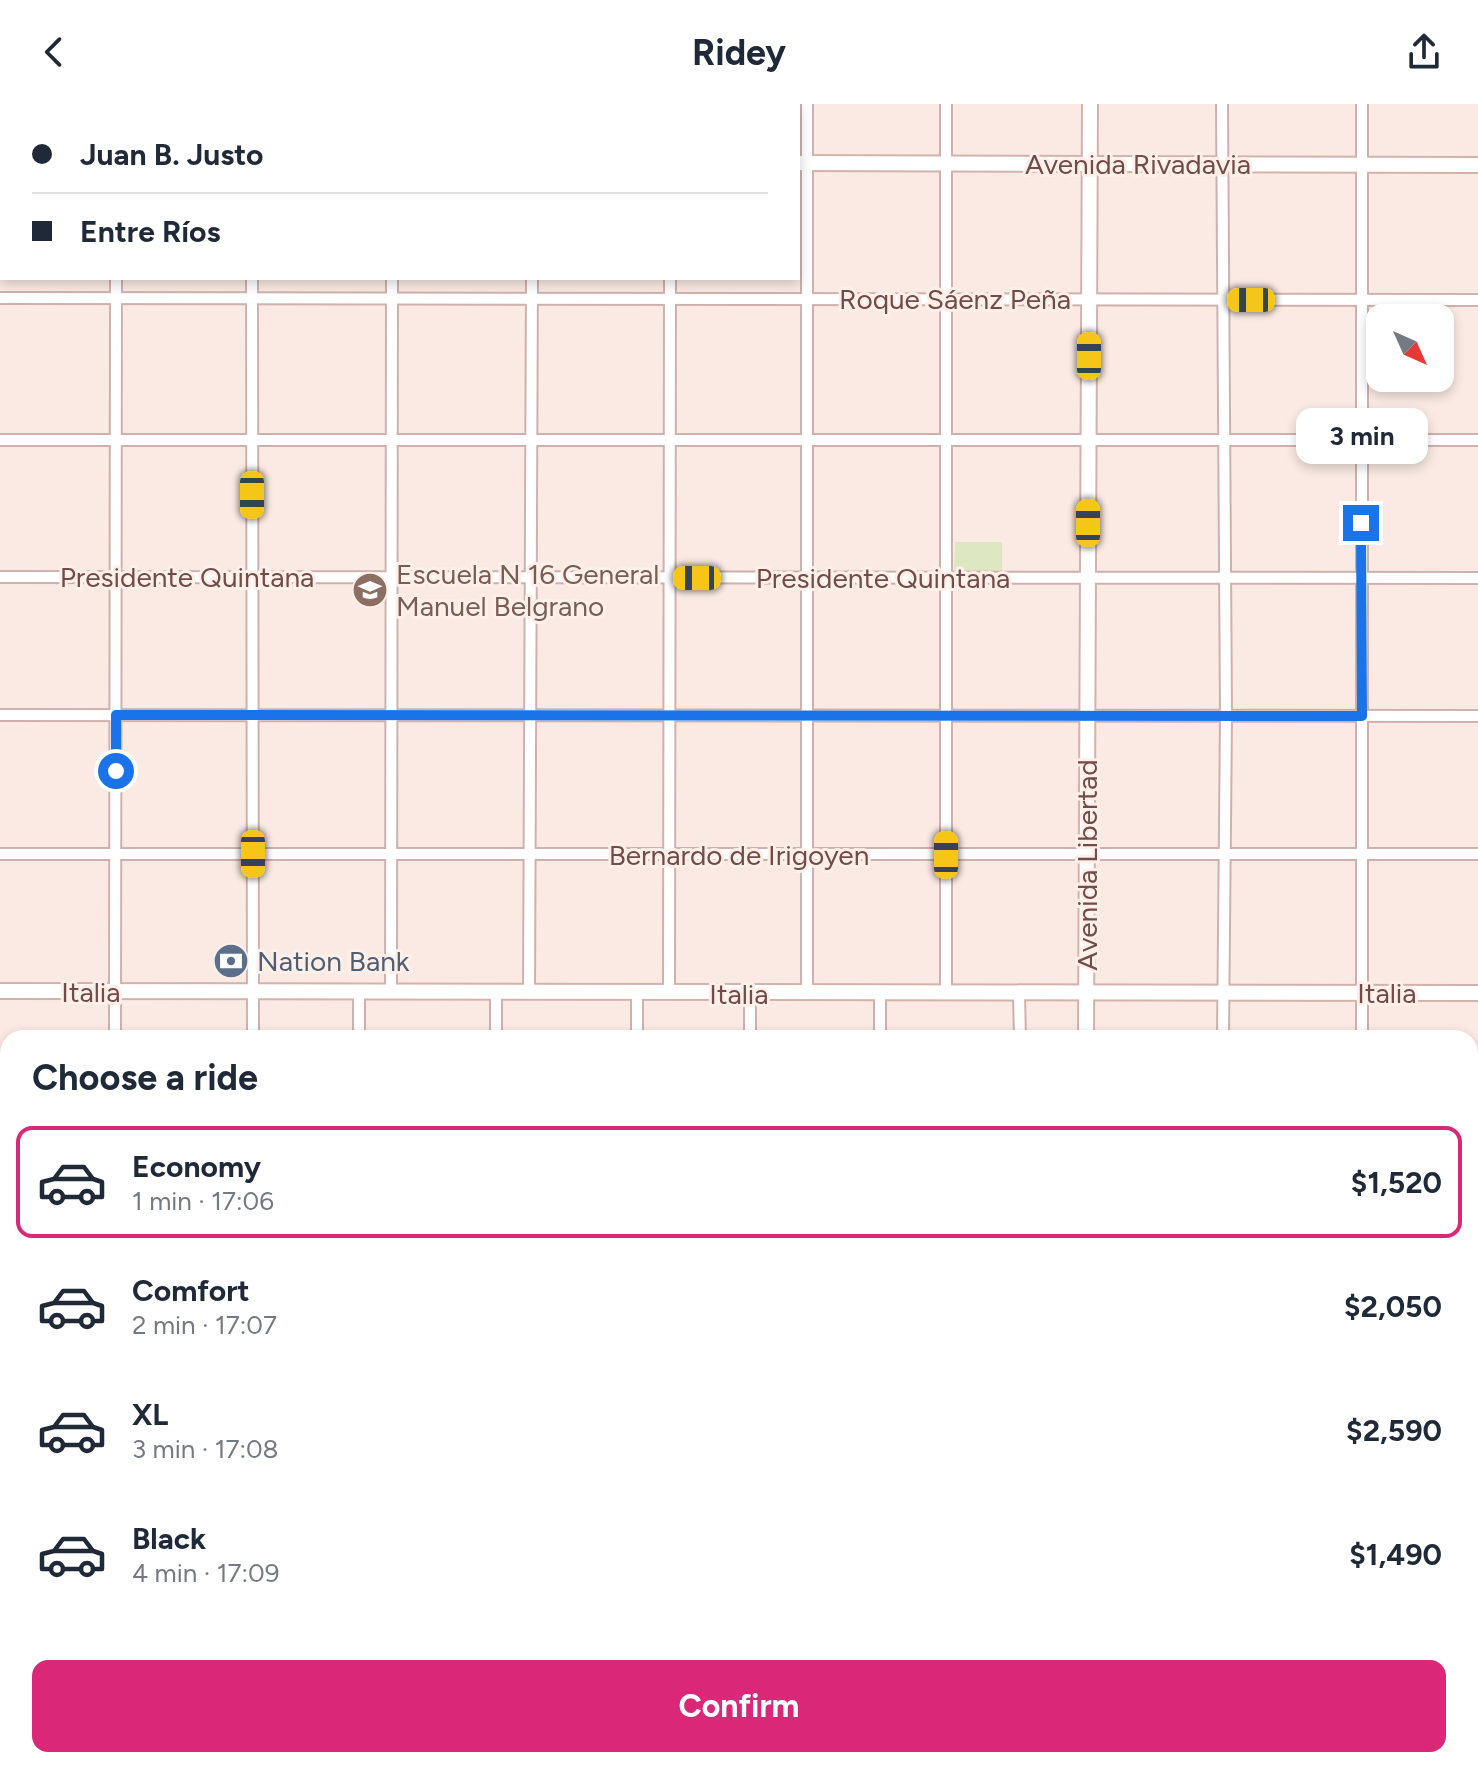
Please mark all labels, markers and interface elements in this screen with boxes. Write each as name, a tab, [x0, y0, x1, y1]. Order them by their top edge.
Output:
icon: back	[32, 30, 76, 74]
icon: share	[1402, 30, 1446, 74]
text: Ridey	[692, 31, 786, 74]
text: Juan B. Justo	[80, 136, 264, 173]
street label: Avenida Rivadavia	[1025, 147, 1251, 181]
text: Entre Ríos	[80, 213, 221, 250]
street label: Roque Sáenz Peña	[839, 282, 1071, 316]
car	[1227, 288, 1275, 312]
north arrow	[1366, 304, 1454, 392]
map controls	[1366, 304, 1454, 392]
car	[1077, 332, 1101, 380]
callout: 3 min	[1295, 407, 1427, 463]
text: 3 min	[1330, 420, 1394, 452]
car	[240, 471, 264, 519]
car	[1076, 499, 1100, 547]
route end	[1343, 505, 1379, 541]
place label: Escuela N 16 General Manuel Belgrano	[396, 557, 659, 623]
street label: Presidente Quintana	[60, 560, 314, 594]
street label: Presidente Quintana	[756, 561, 1010, 595]
car	[673, 566, 721, 590]
school or university icon: Escuela N 16 General Manuel Belgrano	[351, 571, 389, 609]
route start	[98, 753, 134, 789]
street label: Avenida Libertad	[1070, 759, 1104, 971]
car	[241, 830, 265, 878]
car	[934, 831, 958, 879]
street label: Bernardo de Irigoyen	[609, 838, 869, 872]
bank icon: Nation Bank	[212, 942, 250, 980]
place label: Nation Bank	[257, 944, 410, 978]
street label: Italia	[61, 975, 121, 1009]
street label: Italia	[1357, 976, 1417, 1010]
street label: Italia	[709, 977, 769, 1011]
text: Choose a ride	[32, 1056, 258, 1099]
icon: car	[36, 1146, 108, 1218]
text: Economy	[132, 1148, 261, 1185]
text: $1,520	[1351, 1164, 1442, 1201]
text: 1 min · 17:06	[132, 1185, 274, 1217]
icon: car	[36, 1270, 108, 1342]
text: Comfort	[132, 1272, 250, 1309]
text: $2,050	[1344, 1288, 1442, 1325]
text: 2 min · 17:07	[132, 1309, 277, 1341]
icon: car	[36, 1394, 108, 1466]
text: XL	[132, 1396, 168, 1433]
text: $2,590	[1346, 1412, 1442, 1449]
text: 3 min · 17:08	[132, 1433, 279, 1465]
icon: car	[36, 1518, 108, 1590]
text: Black	[132, 1520, 206, 1557]
text: $1,490	[1349, 1536, 1442, 1573]
text: 4 min · 17:09	[132, 1557, 279, 1589]
button: Confirm	[32, 1660, 1446, 1752]

